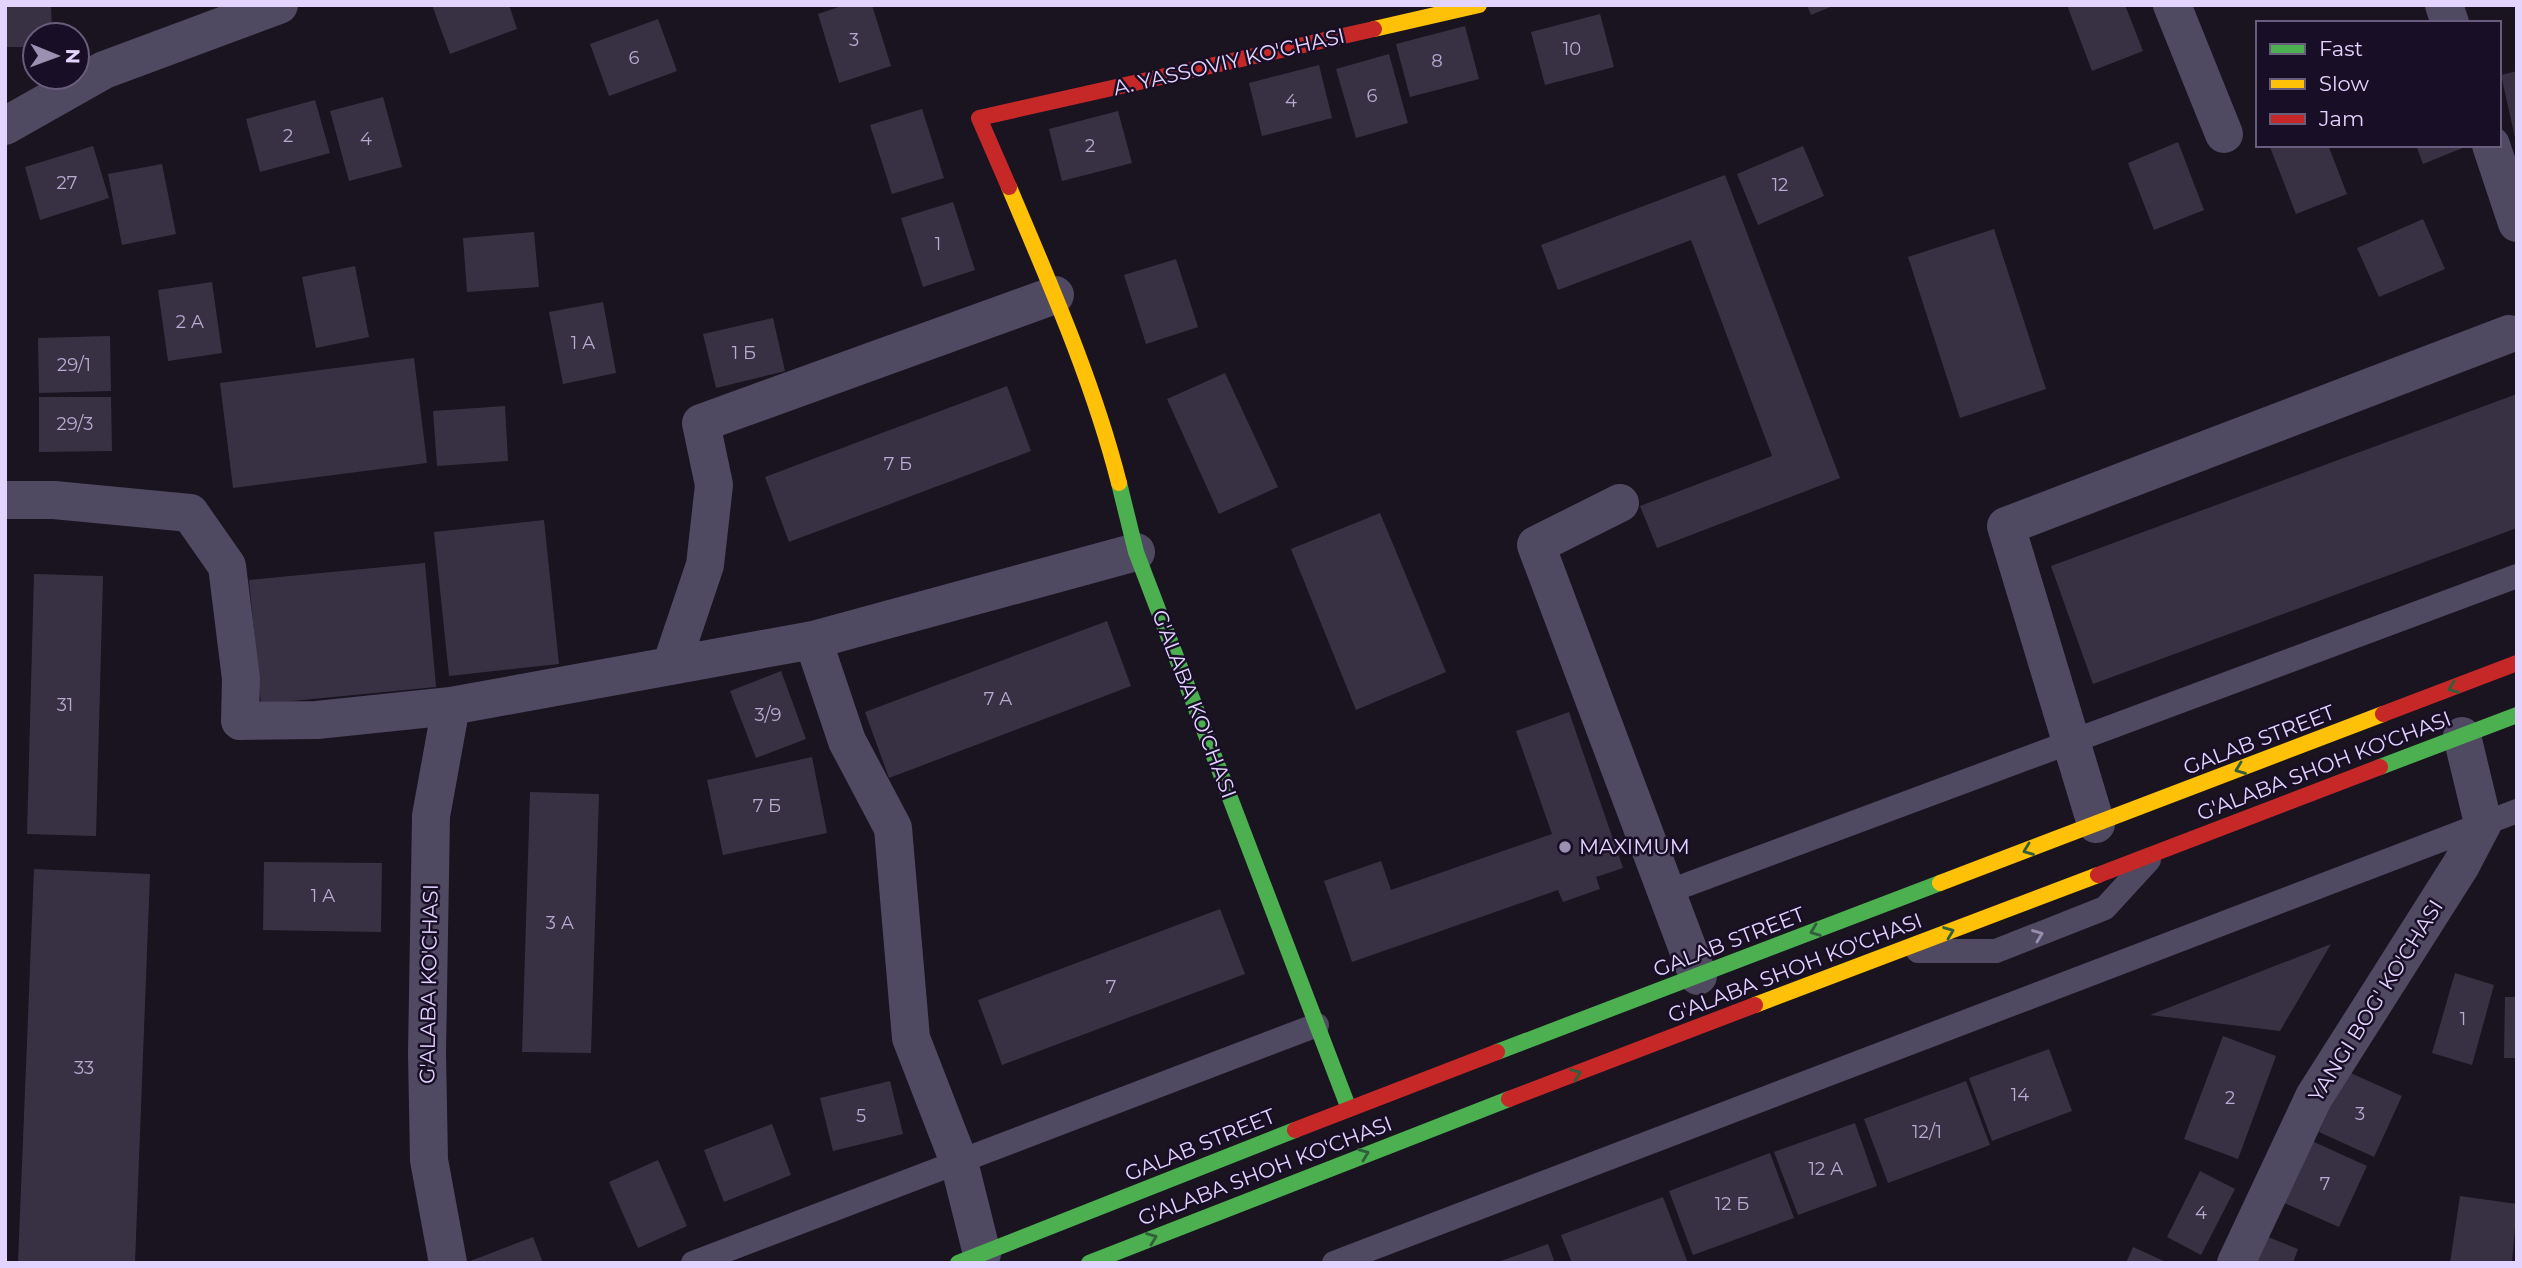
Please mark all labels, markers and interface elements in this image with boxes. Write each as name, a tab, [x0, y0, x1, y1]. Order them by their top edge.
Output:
north arrow	[21, 21, 91, 91]
legend	[2256, 21, 2501, 147]
street label: A. YASSOVIY KO'CHASI	[1111, 23, 1347, 100]
house number: 3	[849, 29, 859, 51]
text: Fast	[2319, 36, 2363, 61]
house number: 10	[1563, 38, 1581, 60]
house number: 6	[629, 47, 640, 69]
text: N	[61, 48, 84, 64]
house number: 8	[1431, 50, 1443, 72]
text: Slow	[2319, 71, 2369, 96]
house number: 6	[1367, 85, 1378, 107]
house number: 4	[1285, 90, 1297, 112]
text: Jam	[2318, 106, 2364, 131]
house number: 2	[283, 125, 293, 147]
house number: 4	[360, 128, 372, 150]
house number: 2	[1085, 135, 1095, 157]
house number: 27	[57, 172, 77, 194]
house number: 12	[1772, 174, 1788, 196]
house number: 1	[935, 233, 941, 255]
house number: 2 А	[176, 311, 205, 333]
house number: 1 А	[571, 332, 596, 354]
house number: 1 Б	[732, 342, 756, 364]
house number: 29/1	[57, 354, 91, 376]
house number: 29/3	[56, 413, 94, 435]
house number: 7 Б	[884, 453, 912, 475]
street label: G'ALABA KO'CHASI	[1147, 606, 1242, 802]
one-way arrow	[2448, 679, 2460, 693]
house number: 7 А	[984, 688, 1013, 710]
house number: 31	[57, 694, 73, 716]
street label: GALAB STREET	[2180, 699, 2338, 780]
house number: 3/9	[754, 704, 782, 726]
street label: G'ALABA SHOH KO'CHASI	[2193, 705, 2454, 826]
one-way arrow	[2235, 761, 2247, 775]
house number: 7 Б	[753, 795, 781, 817]
place label: MAXIMUM	[1579, 834, 1690, 859]
marker: MAXIMUM	[1557, 839, 1573, 855]
one-way arrow	[2023, 842, 2035, 856]
street label: G'ALABA KO'CHASI	[414, 884, 443, 1084]
house number: 1 А	[311, 885, 336, 907]
street label: YANGI BOG' KO'CHASI	[2303, 895, 2448, 1106]
street label: GALAB STREET	[1650, 901, 1808, 982]
street label: G'ALABA SHOH KO'CHASI	[1664, 907, 1925, 1028]
house number: 3 А	[546, 912, 575, 934]
one-way arrow	[1810, 923, 1822, 937]
one-way arrow	[1943, 926, 1955, 940]
one-way arrow	[2031, 929, 2043, 943]
house number: 7	[1106, 976, 1116, 998]
house number: 1	[2460, 1008, 2466, 1030]
house number: 33	[74, 1057, 94, 1079]
one-way arrow	[1570, 1068, 1582, 1082]
house number: 14	[2011, 1084, 2029, 1106]
house number: 2	[2225, 1087, 2235, 1109]
street label: GALAB STREET	[1121, 1103, 1279, 1186]
house number: 3	[2355, 1103, 2365, 1125]
house number: 5	[856, 1105, 866, 1127]
street label: G'ALABA SHOH KO'CHASI	[1134, 1110, 1395, 1231]
house number: 12/1	[1912, 1121, 1942, 1143]
one-way arrow	[1357, 1149, 1369, 1163]
house number: 12 А	[1809, 1158, 1844, 1180]
house number: 7	[2320, 1173, 2330, 1195]
house number: 12 Б	[1715, 1193, 1749, 1215]
house number: 4	[2195, 1202, 2207, 1224]
one-way arrow	[1145, 1232, 1157, 1246]

